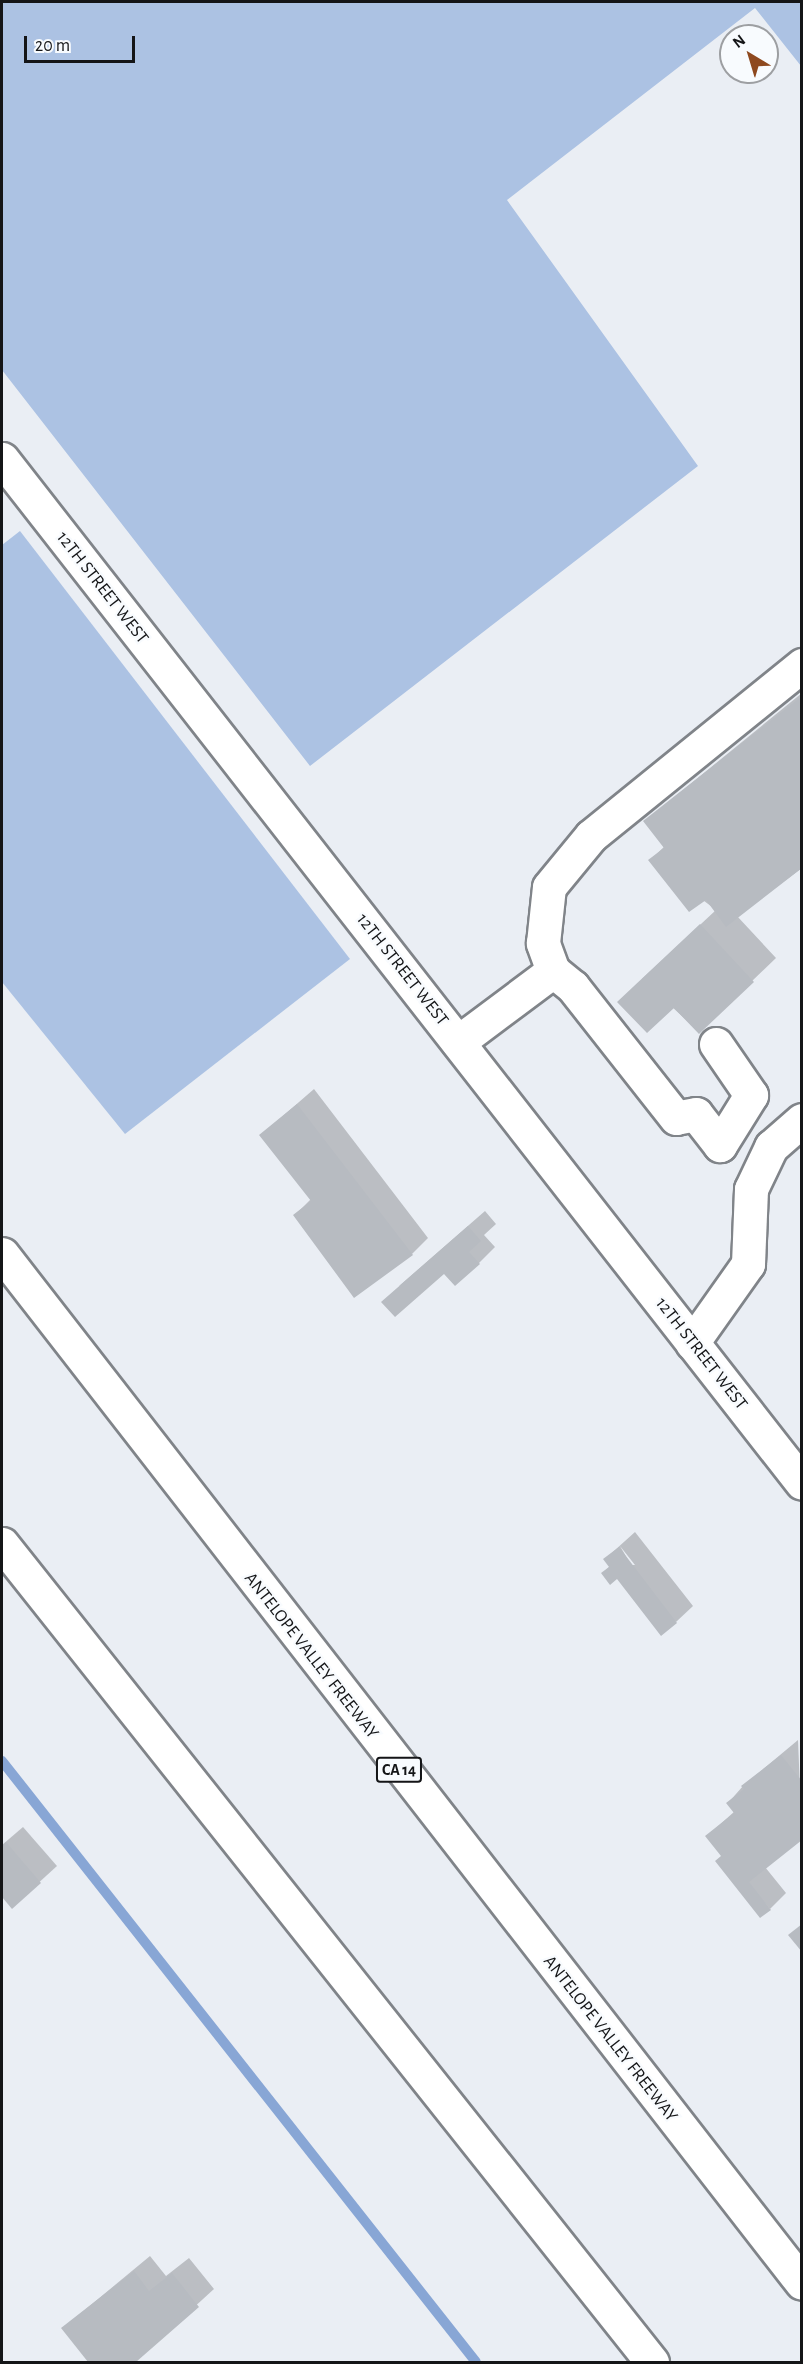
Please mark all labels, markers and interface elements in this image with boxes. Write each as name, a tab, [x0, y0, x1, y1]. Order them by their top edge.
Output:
scale bar	[27, 24, 138, 62]
north arrow	[719, 24, 779, 84]
text: N	[730, 32, 748, 51]
text: 20 m	[35, 37, 70, 55]
street label: 12TH STREET WEST	[51, 528, 153, 648]
street label: 12TH STREET WEST	[351, 910, 453, 1030]
street label: 12TH STREET WEST	[650, 1294, 752, 1414]
street label: ANTELOPE VALLEY FREEWAY	[239, 1568, 383, 1744]
road number: CA 14	[375, 1757, 423, 1783]
street label: ANTELOPE VALLEY FREEWAY	[538, 1951, 682, 2127]

